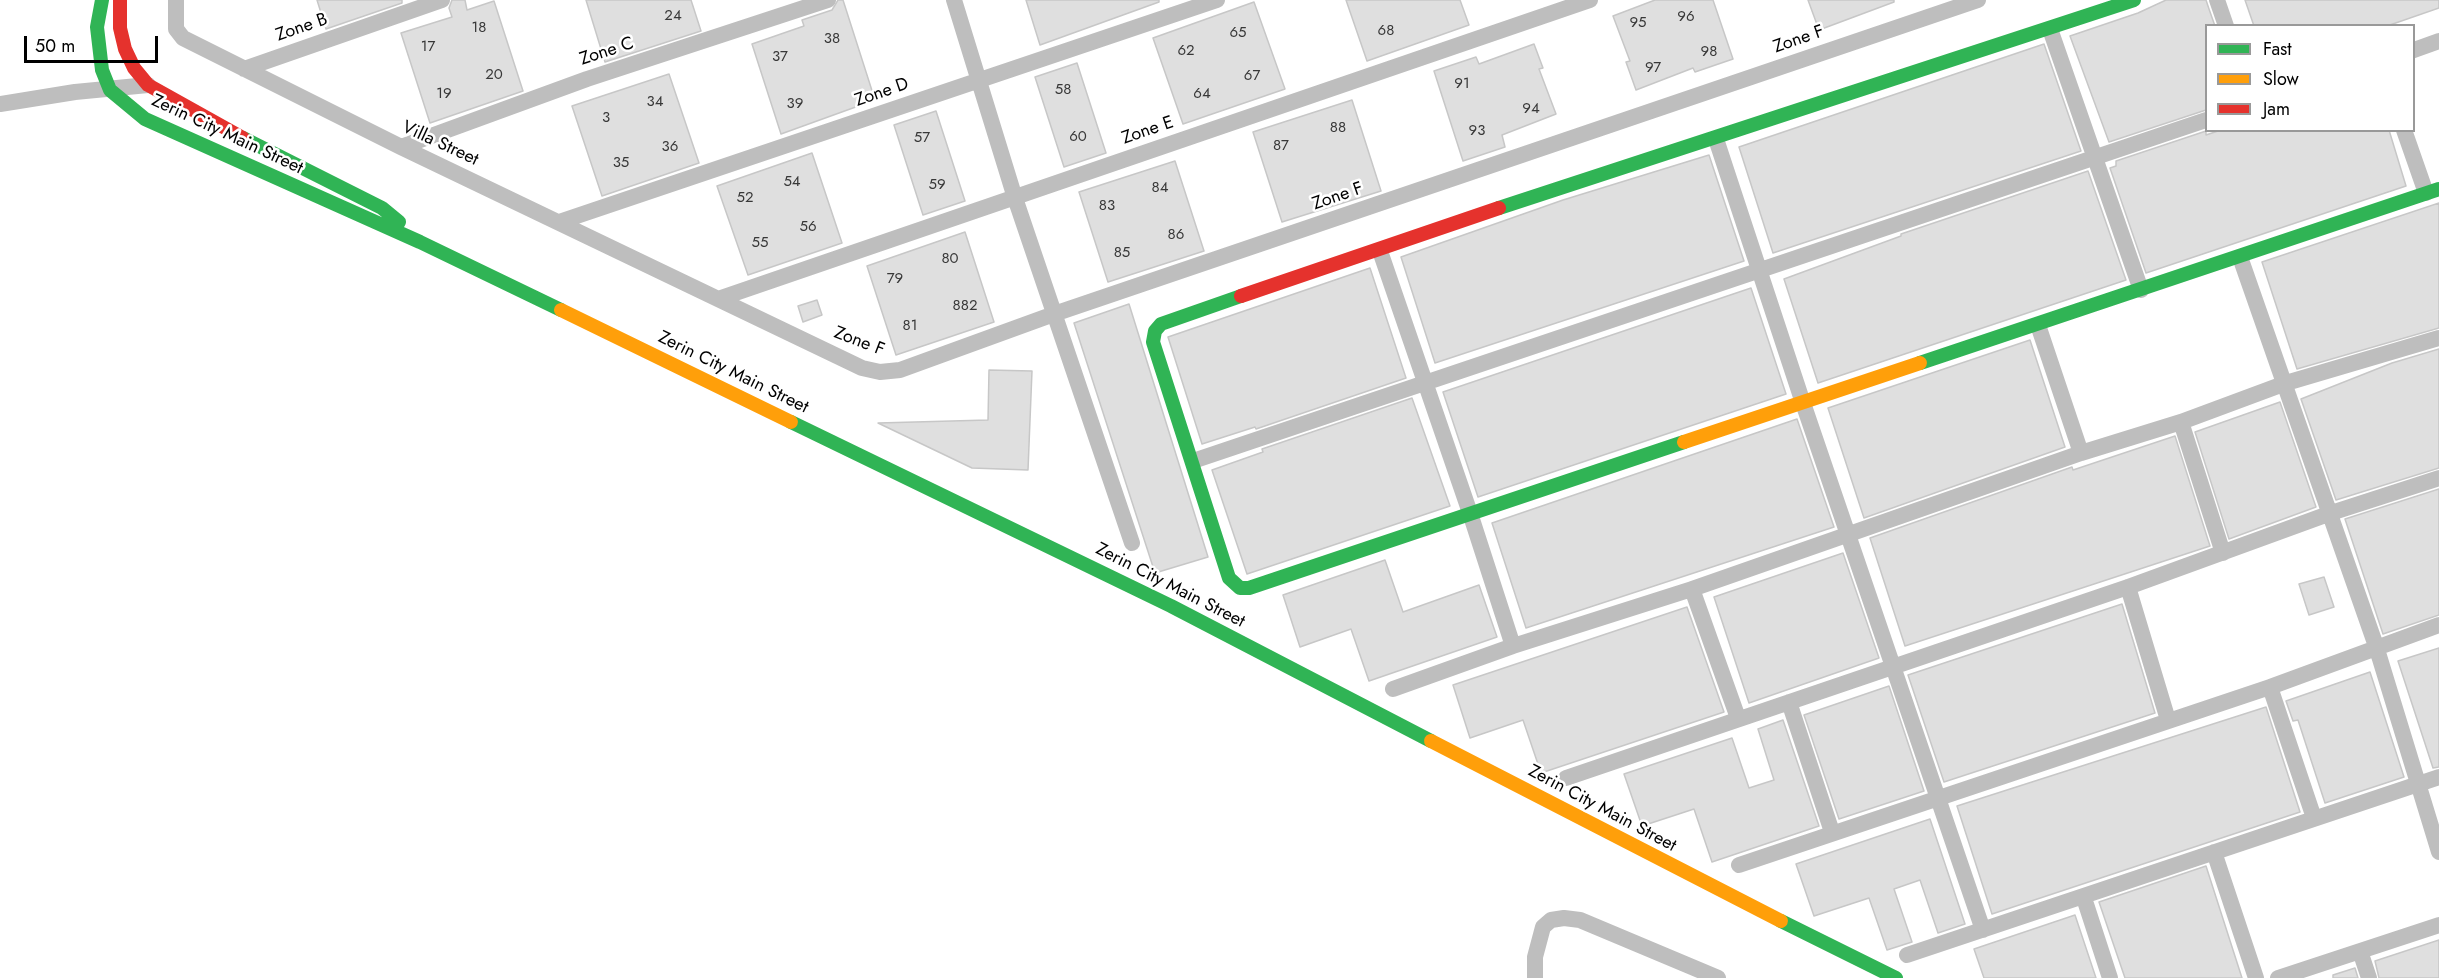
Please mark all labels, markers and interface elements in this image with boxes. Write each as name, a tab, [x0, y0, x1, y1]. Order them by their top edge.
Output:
house number: 24	[664, 7, 682, 25]
house number: 96	[1677, 8, 1695, 26]
street label: Zone B	[273, 9, 331, 47]
house number: 95	[1629, 14, 1647, 32]
house number: 18	[472, 19, 486, 37]
street label: Zone F	[1771, 21, 1827, 59]
house number: 68	[1378, 22, 1394, 40]
scale bar	[27, 24, 160, 62]
house number: 65	[1229, 24, 1247, 42]
legend	[2205, 24, 2415, 132]
house number: 38	[824, 30, 840, 48]
text: 50 m	[35, 33, 75, 59]
street label: Zone C	[577, 33, 637, 71]
text: Fast	[2263, 36, 2292, 62]
house number: 17	[421, 38, 435, 56]
house number: 62	[1177, 42, 1195, 60]
house number: 98	[1701, 43, 1717, 61]
house number: 37	[772, 48, 788, 66]
house number: 97	[1645, 59, 1661, 77]
house number: 20	[485, 66, 503, 84]
text: Slow	[2263, 66, 2299, 92]
house number: 67	[1244, 67, 1260, 85]
street label: Zone D	[852, 74, 912, 112]
house number: 91	[1454, 75, 1470, 93]
house number: 58	[1055, 81, 1071, 99]
house number: 19	[436, 85, 452, 103]
house number: 64	[1193, 85, 1211, 103]
street label: Zerin City Main Street	[148, 90, 306, 180]
house number: 34	[647, 93, 663, 111]
house number: 39	[787, 95, 803, 113]
text: Jam	[2263, 96, 2290, 122]
house number: 94	[1522, 100, 1540, 118]
house number: 3	[602, 109, 610, 127]
street label: Zone E	[1119, 112, 1177, 150]
street label: Villa Street	[398, 117, 482, 171]
house number: 88	[1330, 119, 1346, 137]
house number: 93	[1469, 122, 1485, 140]
house number: 60	[1069, 128, 1087, 146]
house number: 57	[914, 129, 930, 147]
house number: 87	[1273, 137, 1289, 155]
house number: 36	[662, 138, 678, 156]
house number: 35	[613, 154, 629, 172]
house number: 54	[783, 173, 801, 191]
house number: 59	[928, 176, 946, 194]
street label: Zone F	[1310, 178, 1366, 216]
house number: 84	[1152, 179, 1168, 197]
house number: 52	[737, 189, 753, 207]
house number: 83	[1099, 197, 1115, 215]
house number: 56	[799, 218, 817, 236]
house number: 86	[1168, 226, 1184, 244]
house number: 55	[752, 234, 768, 252]
house number: 85	[1114, 244, 1130, 262]
house number: 80	[941, 250, 959, 268]
house number: 79	[887, 270, 903, 288]
house number: 882	[953, 297, 977, 315]
house number: 81	[903, 317, 917, 335]
street label: Zone F	[831, 323, 887, 361]
street label: Zerin City Main Street	[654, 327, 812, 419]
street label: Zerin City Main Street	[1092, 539, 1248, 633]
street label: Zerin City Main Street	[1524, 761, 1680, 857]

